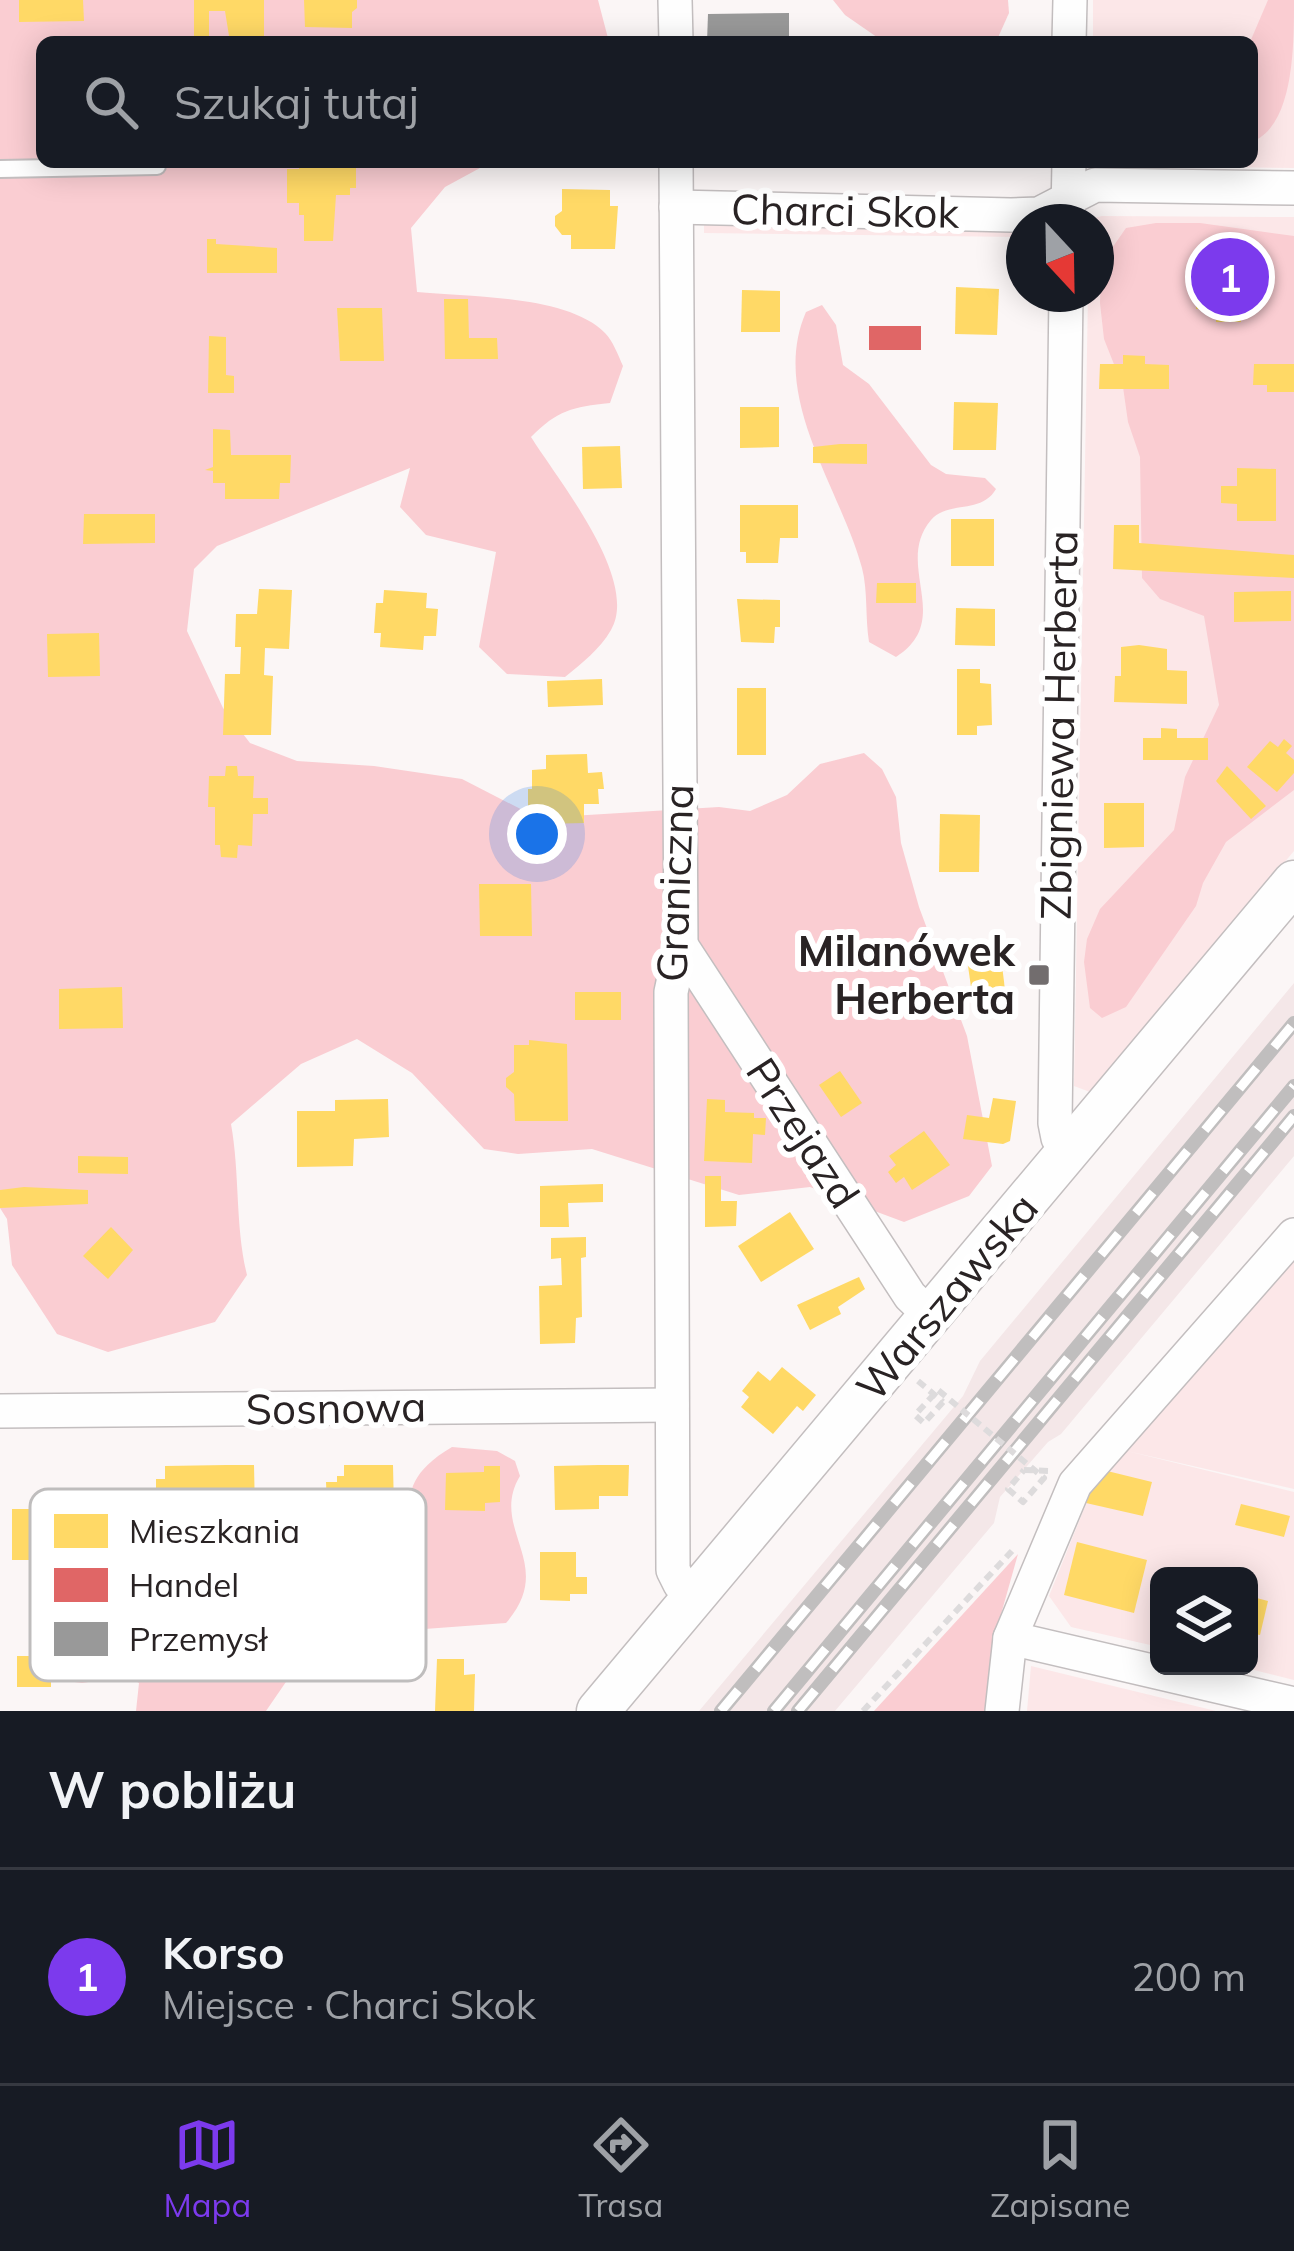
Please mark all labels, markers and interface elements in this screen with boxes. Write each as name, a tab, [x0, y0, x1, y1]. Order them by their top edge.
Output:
search box	[36, 36, 1258, 168]
icon: search	[78, 69, 144, 135]
text: Szukaj tutaj	[174, 74, 419, 130]
street label: Charci Skok	[730, 182, 960, 239]
north arrow	[1006, 204, 1114, 312]
pin: 1	[1191, 232, 1269, 322]
street label: Zbigniewa Herberta	[1029, 530, 1088, 920]
street label: Graniczna	[645, 783, 704, 983]
your location	[507, 804, 567, 864]
place label: Milanówek Herberta	[798, 924, 1016, 1025]
marker: Milanówek Herberta	[1026, 962, 1052, 988]
street label: Przejazd	[735, 1048, 871, 1218]
street label: Warszawska	[844, 1182, 1049, 1411]
street label: Sosnowa	[245, 1379, 427, 1436]
legend	[30, 1489, 426, 1681]
text: Mieszkania	[129, 1510, 300, 1551]
text: Handel	[129, 1564, 239, 1605]
map controls	[1150, 1567, 1258, 1675]
button: layers	[1150, 1567, 1258, 1675]
text: Przemysł	[129, 1618, 268, 1659]
text: W pobliżu	[48, 1757, 296, 1821]
text: Korso	[162, 1924, 285, 1980]
text: 1	[75, 1952, 99, 2001]
text: 200 m	[1131, 1952, 1246, 2001]
text: Miejsce · Charci Skok	[162, 1980, 536, 2029]
tab: Mapa	[163, 2112, 251, 2225]
tab: Trasa	[578, 2112, 663, 2225]
tab: Zapisane	[990, 2112, 1131, 2225]

